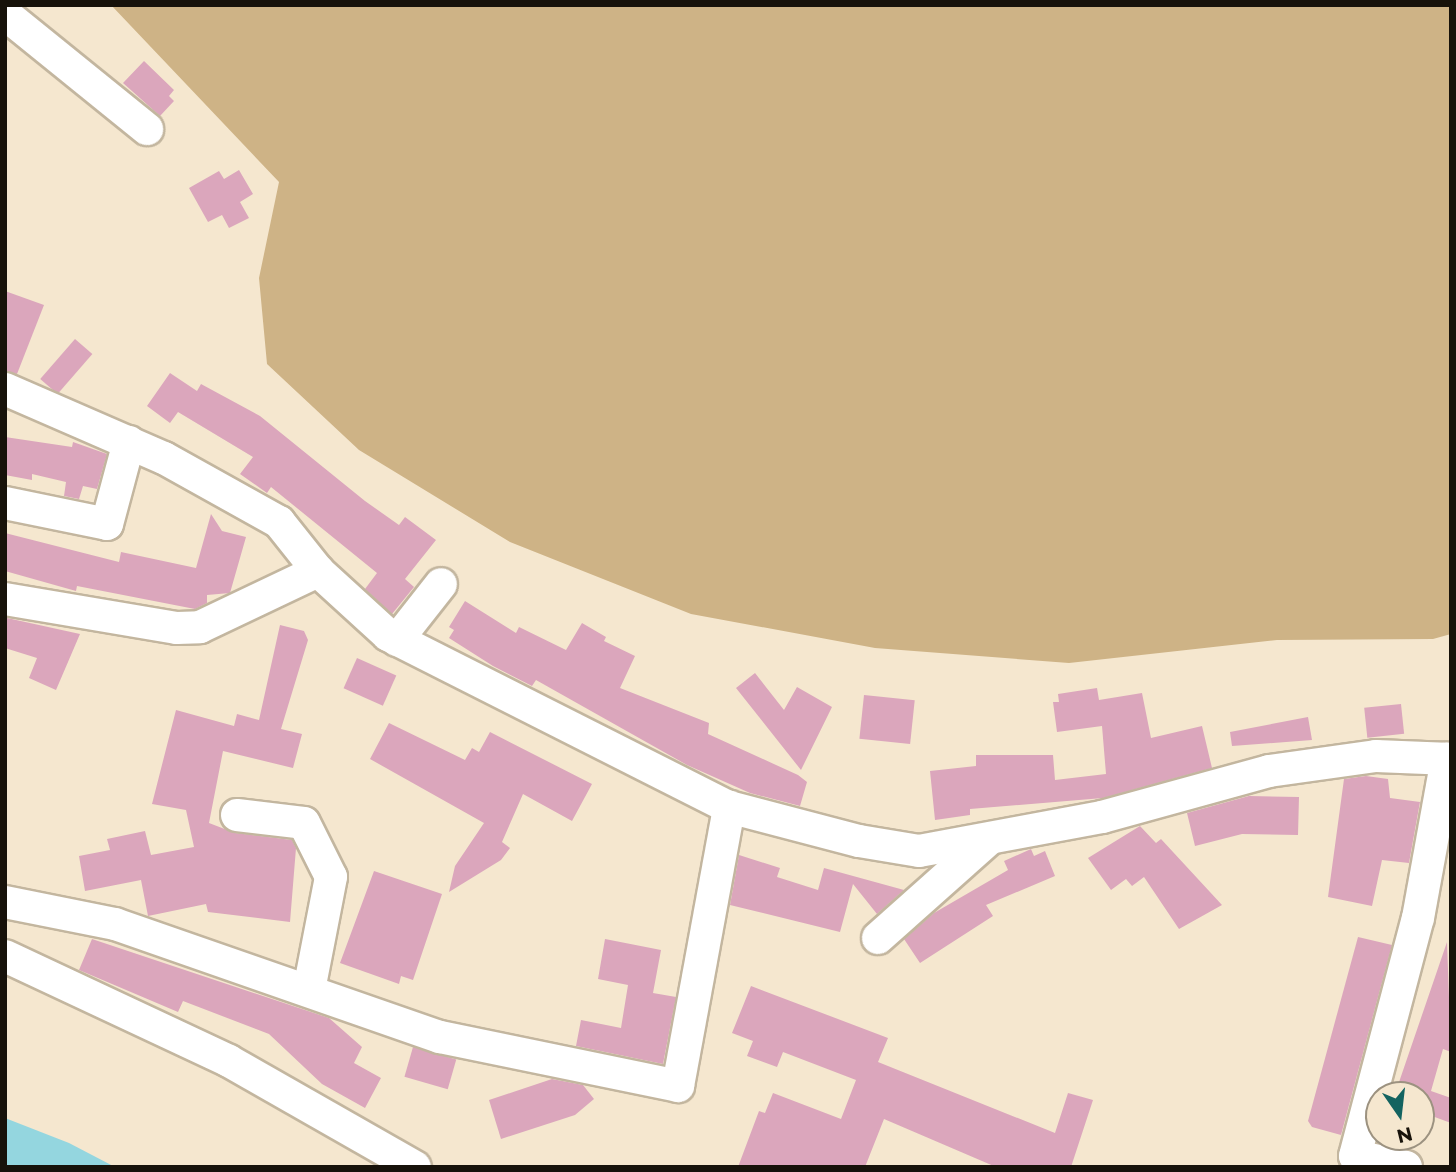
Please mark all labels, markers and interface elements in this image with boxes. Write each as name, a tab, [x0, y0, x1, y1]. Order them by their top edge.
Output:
north arrow	[1365, 1081, 1435, 1151]
text: N	[1394, 1122, 1415, 1148]

